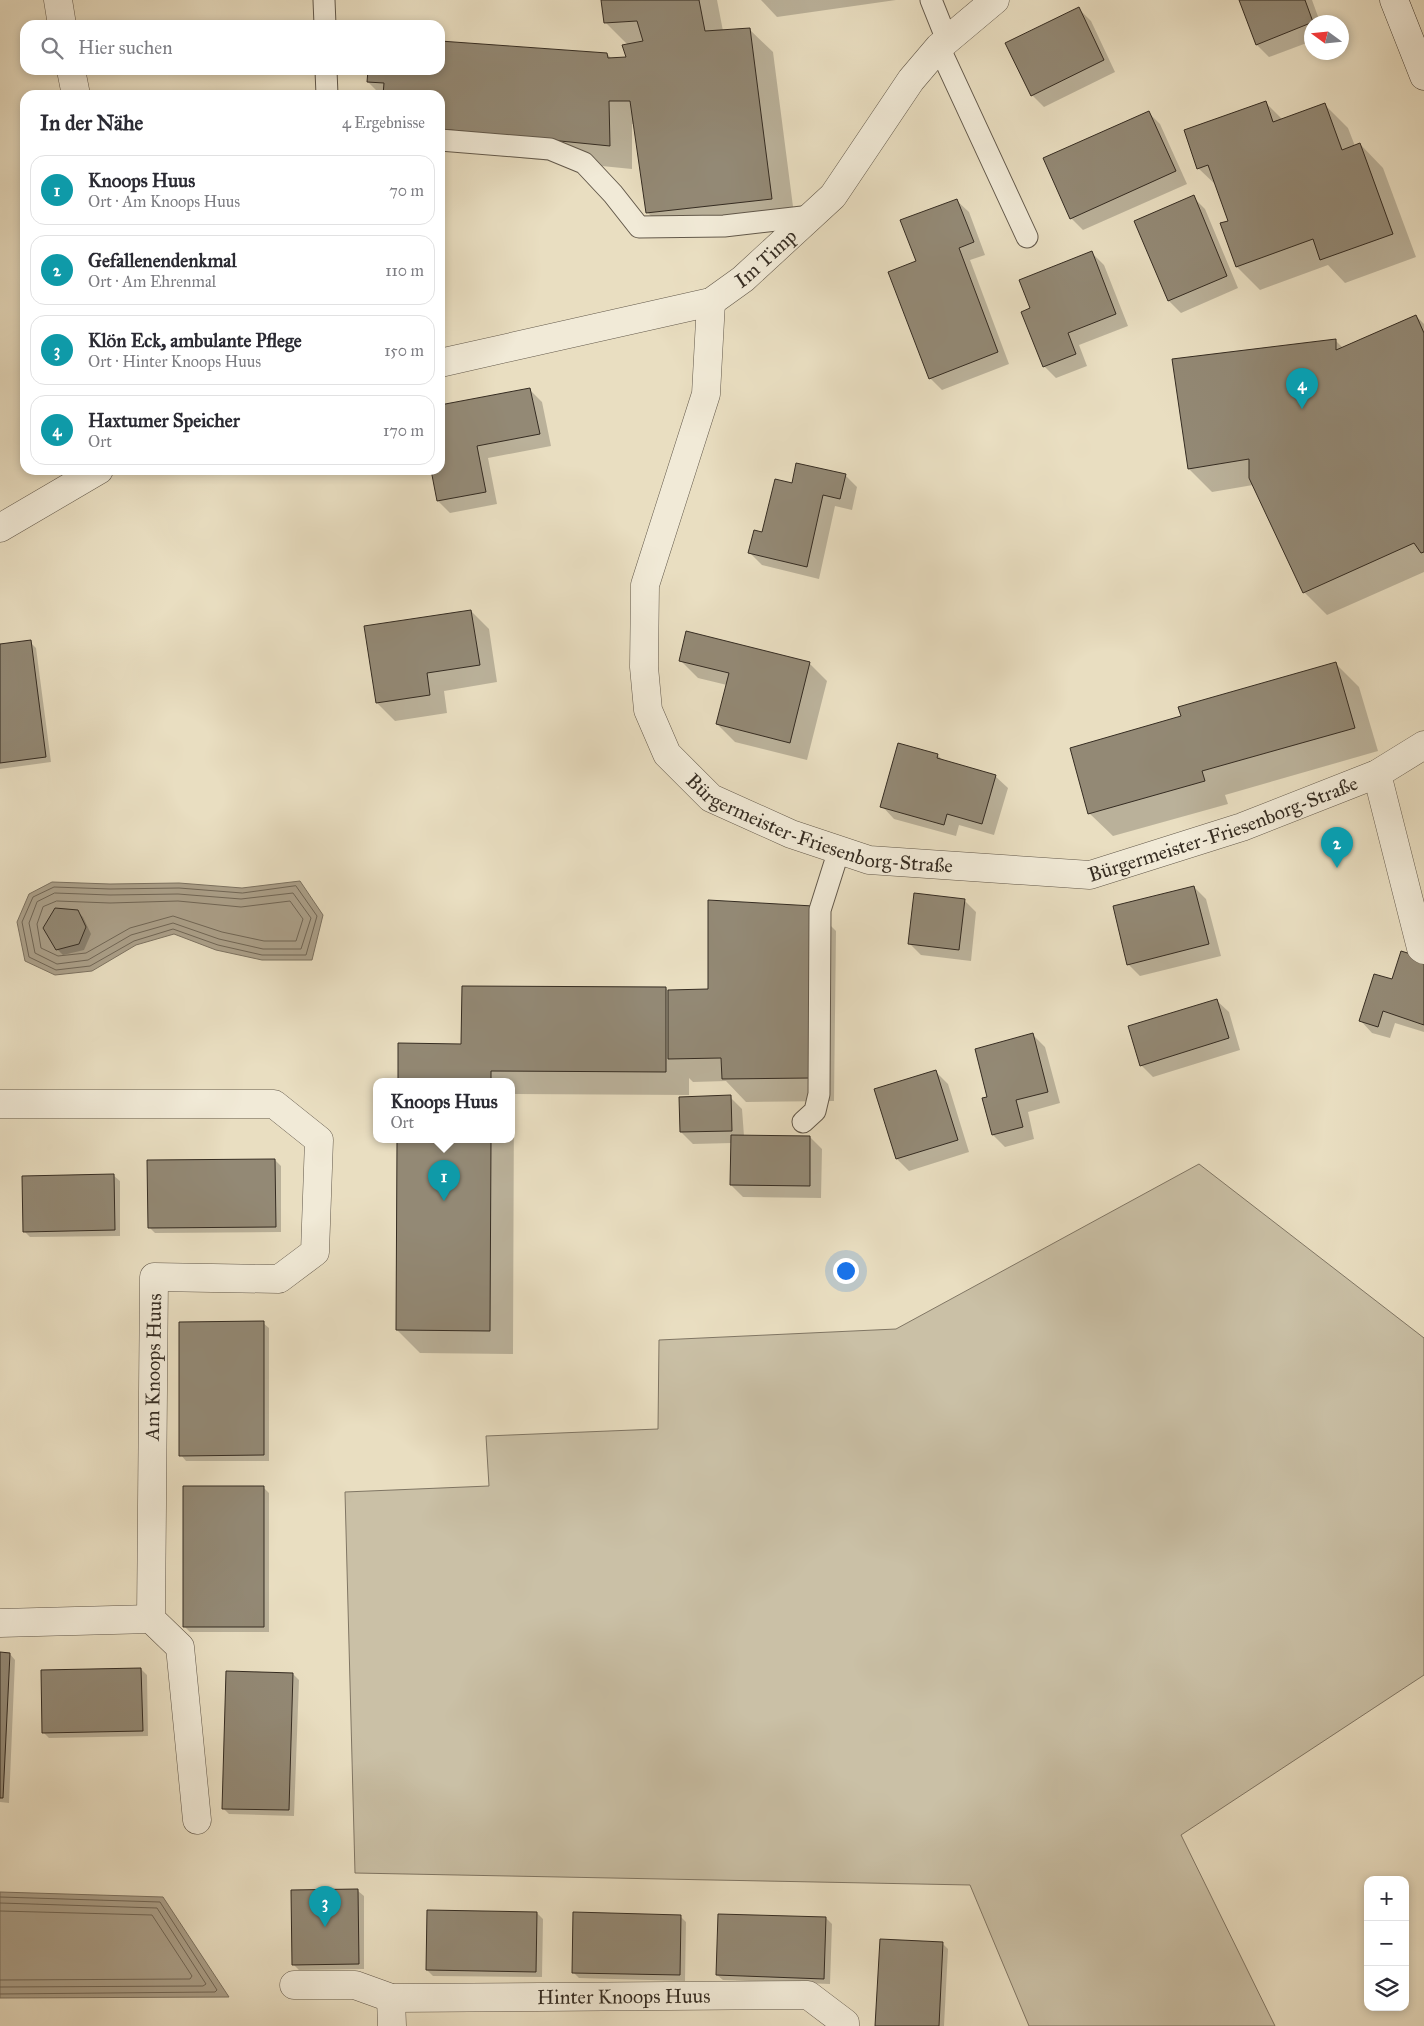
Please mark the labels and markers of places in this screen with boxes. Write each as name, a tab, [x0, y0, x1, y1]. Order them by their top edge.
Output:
pin: 4	[1286, 368, 1318, 409]
pin: 2	[1321, 827, 1353, 868]
pin: 1	[428, 1160, 460, 1201]
pin: 3	[309, 1886, 341, 1927]

